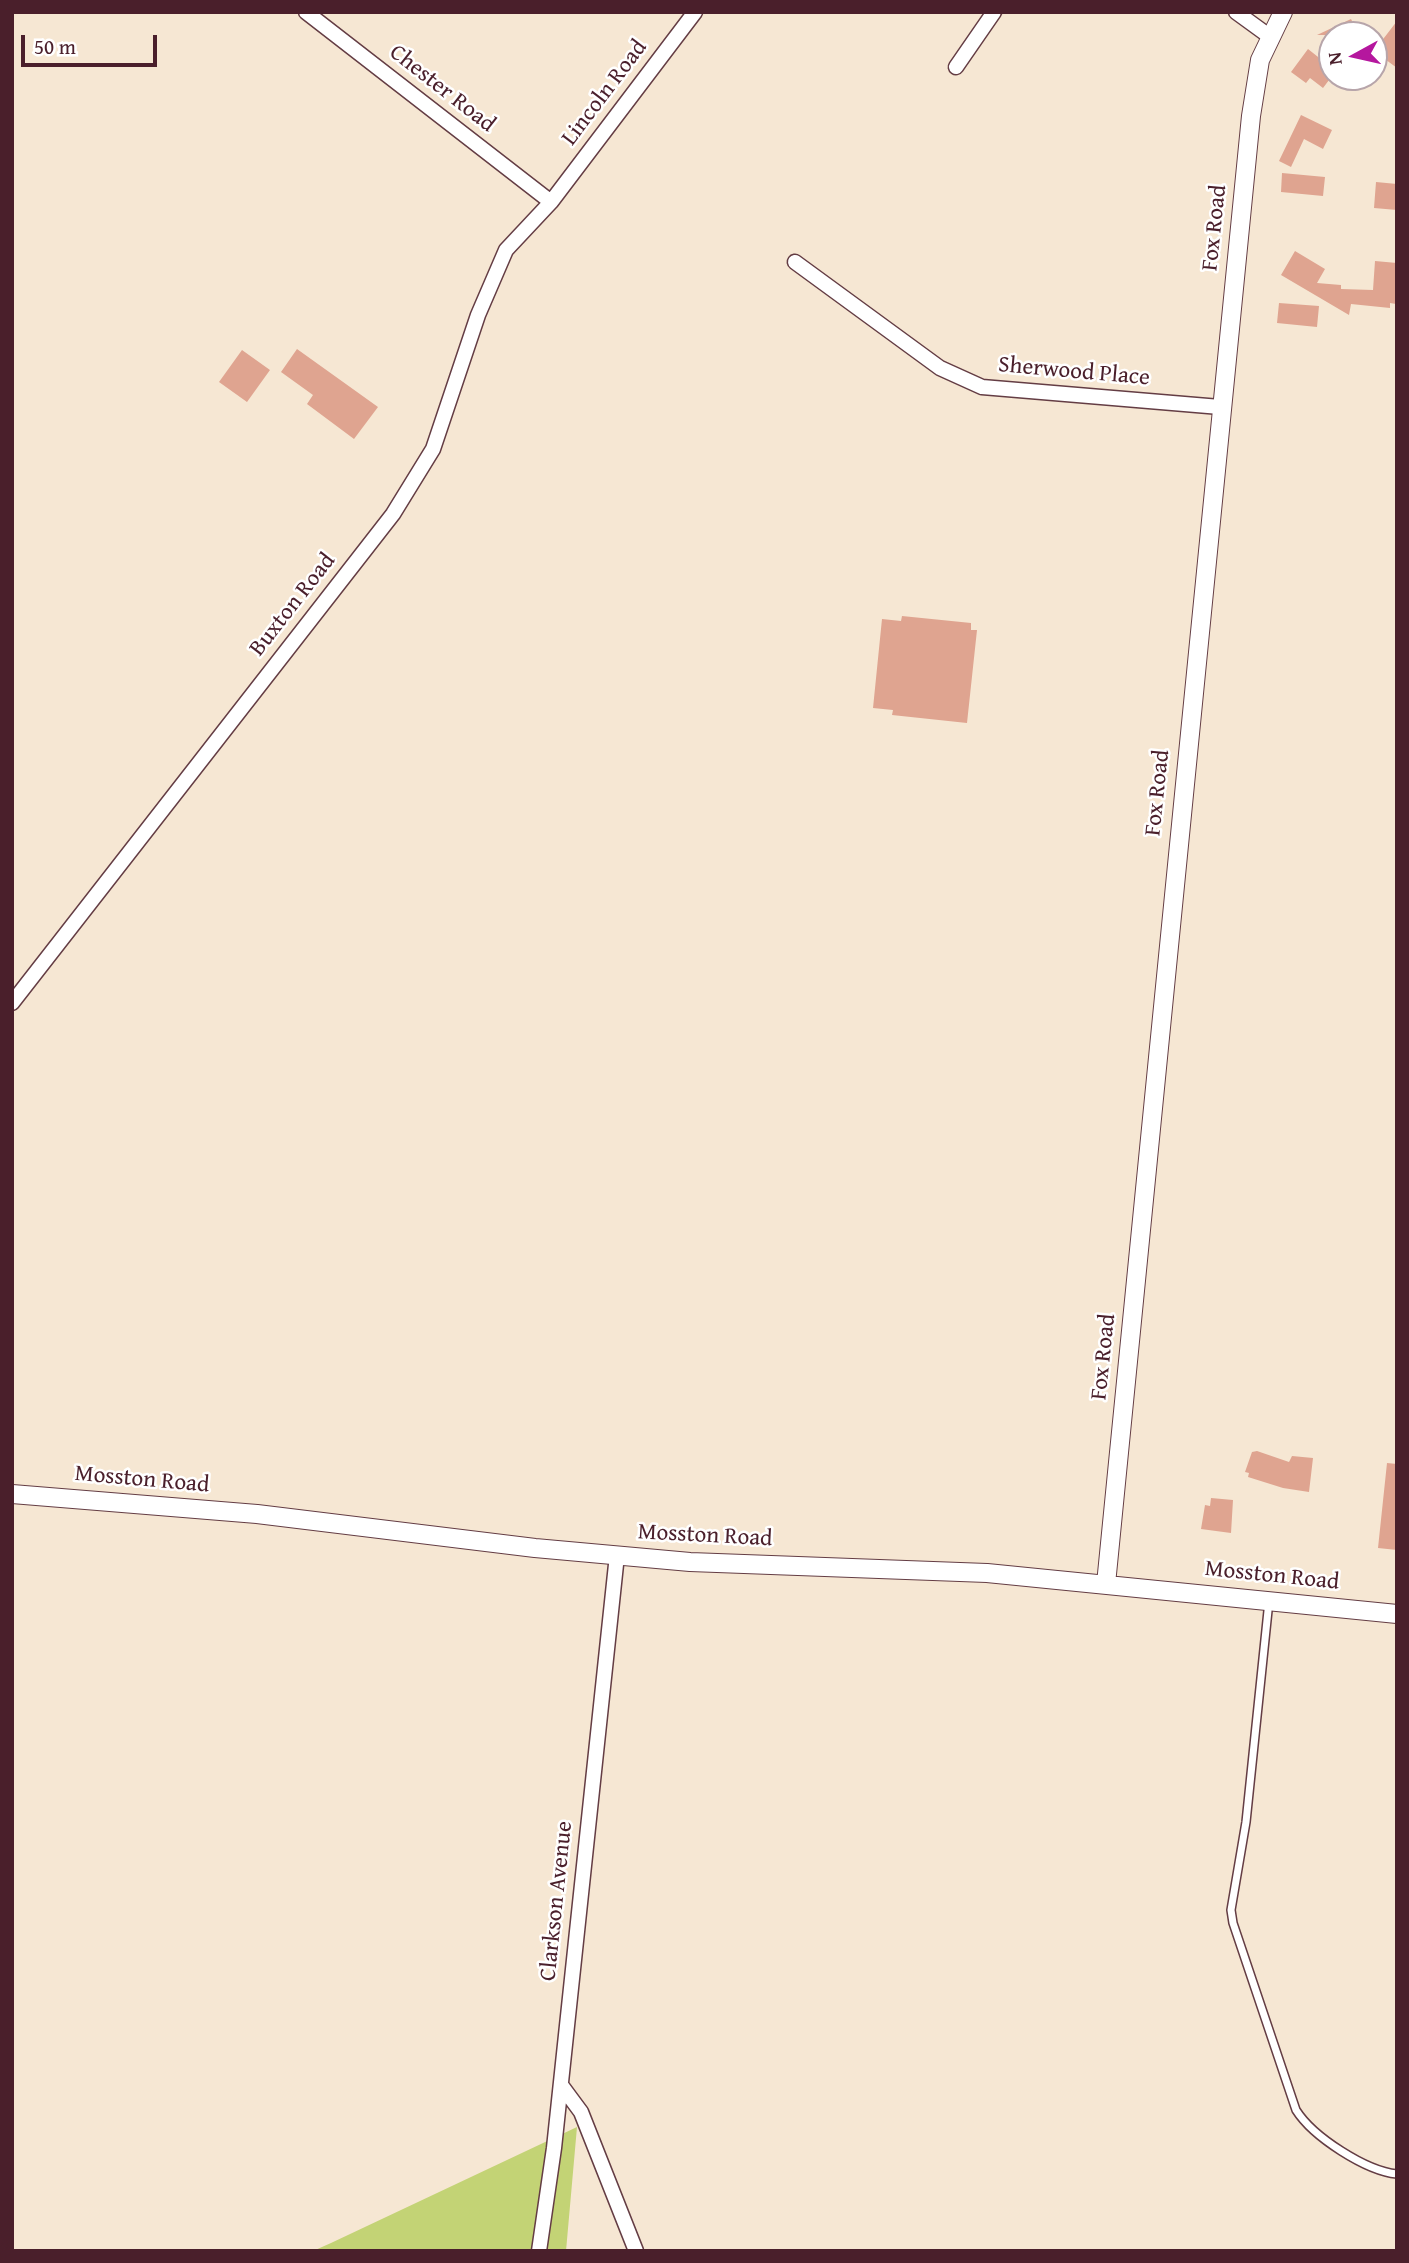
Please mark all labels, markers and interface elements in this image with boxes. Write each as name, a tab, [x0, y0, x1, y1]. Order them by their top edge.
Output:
scale bar	[24, 21, 161, 65]
north arrow	[1318, 21, 1388, 91]
text: 50 m	[34, 31, 76, 62]
street label: Lincoln Road	[556, 35, 654, 151]
street label: Chester Road	[383, 39, 501, 139]
text: N	[1319, 50, 1349, 67]
street label: Fox Road	[1197, 184, 1233, 272]
street label: Sherwood Place	[997, 352, 1151, 392]
street label: Buxton Road	[244, 548, 342, 662]
street label: Fox Road	[1140, 749, 1176, 837]
street label: Fox Road	[1086, 1313, 1122, 1401]
street label: Mosston Road	[74, 1460, 210, 1500]
street label: Mosston Road	[637, 1519, 773, 1553]
street label: Mosston Road	[1204, 1555, 1340, 1597]
street label: Clarkson Avenue	[535, 1820, 579, 1982]

